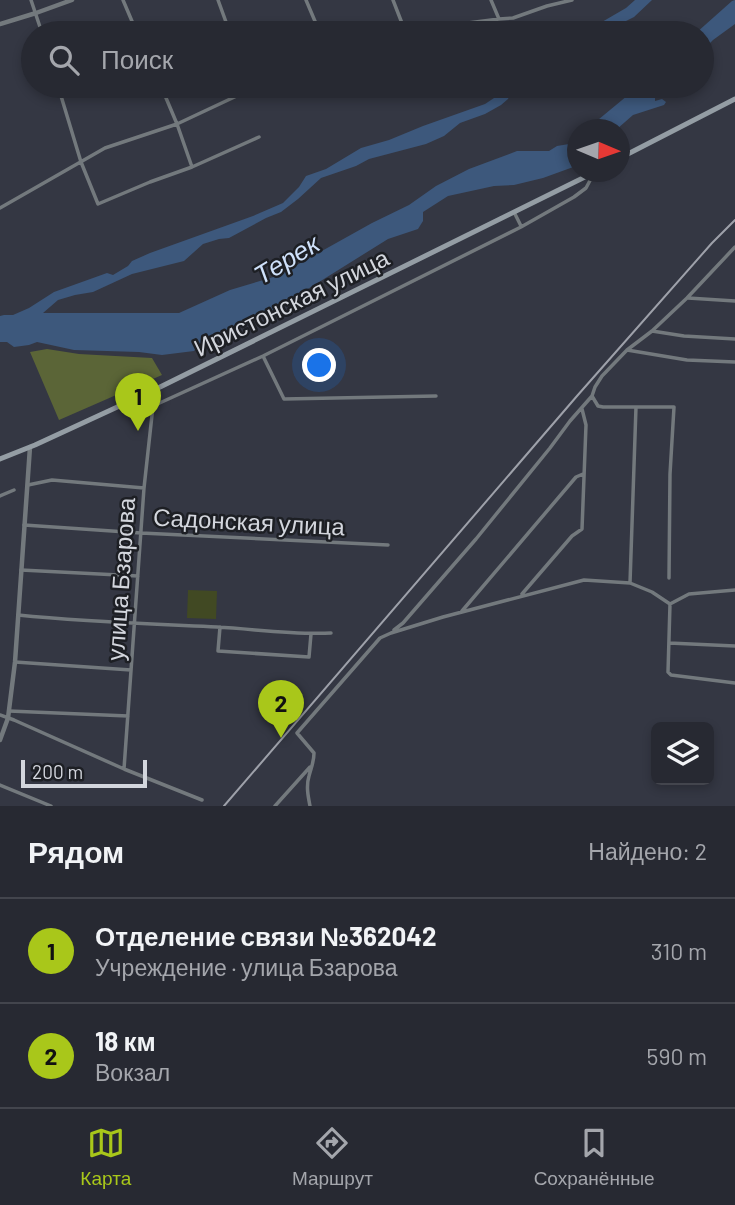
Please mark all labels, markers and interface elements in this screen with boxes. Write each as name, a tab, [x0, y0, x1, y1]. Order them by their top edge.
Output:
search box	[21, 21, 714, 98]
icon: search	[45, 41, 83, 79]
text: Поиск	[101, 43, 173, 74]
north arrow	[567, 119, 630, 182]
water label: Терек	[248, 226, 326, 289]
street label: Иристонская улица	[189, 242, 394, 362]
your location	[302, 348, 336, 382]
pin: 1	[115, 373, 161, 431]
street label: улица Бзарова	[100, 496, 140, 662]
street label: Садонская улица	[153, 502, 346, 541]
pin: 2	[258, 680, 304, 738]
map controls	[651, 722, 714, 785]
button: layers	[651, 722, 714, 785]
scale bar	[21, 757, 147, 789]
text: 200 m	[32, 760, 83, 783]
text: Рядом	[28, 833, 124, 869]
text: Найдено: 2	[588, 837, 707, 865]
text: Отделение связи №362042	[95, 920, 437, 951]
text: 1	[47, 937, 55, 965]
text: 310 m	[651, 937, 707, 965]
text: Учреждение · улица Бзарова	[95, 953, 397, 981]
text: 18 км	[95, 1025, 156, 1056]
text: 2	[45, 1042, 57, 1070]
text: 590 m	[647, 1042, 707, 1070]
text: Вокзал	[95, 1058, 170, 1086]
tab: Карта	[80, 1124, 131, 1190]
tab: Маршрут	[292, 1124, 373, 1190]
tab: Сохранённые	[534, 1124, 655, 1190]

